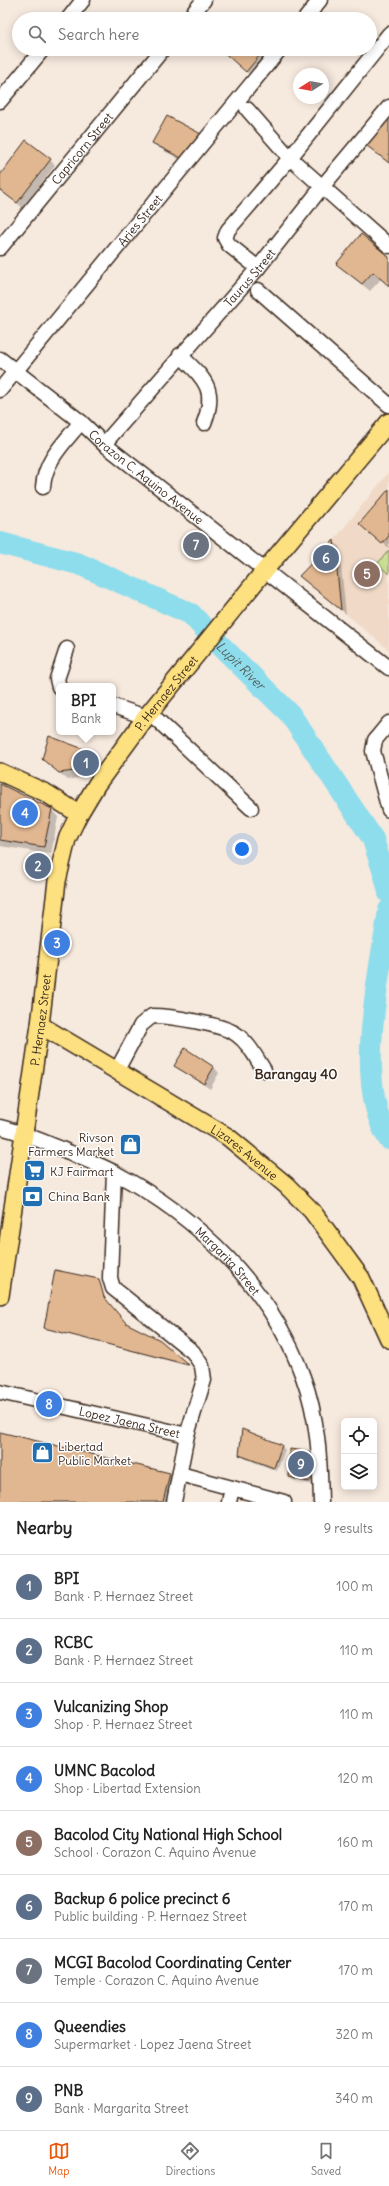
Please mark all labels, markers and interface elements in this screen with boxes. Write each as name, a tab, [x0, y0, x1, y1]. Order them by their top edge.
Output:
search box	[12, 12, 377, 56]
icon: search	[26, 23, 48, 45]
text: Search here	[58, 25, 139, 44]
north arrow	[293, 68, 329, 104]
street label: Capricorn Street	[48, 109, 116, 187]
street label: Aries Street	[114, 191, 165, 249]
street label: Taurus Street	[220, 245, 278, 310]
street label: Corazon C. Aquino Avenue	[86, 426, 207, 527]
pin: 7	[183, 530, 209, 560]
pin: 6	[313, 543, 339, 573]
pin: 5	[354, 559, 380, 589]
water label: Lupit River	[213, 638, 270, 695]
street label: P. Hernaez Street	[131, 652, 200, 734]
popup	[56, 683, 116, 735]
text: BPI	[71, 691, 96, 710]
text: Bank	[71, 710, 101, 727]
pin: 1	[73, 748, 99, 778]
pin: 4	[12, 798, 38, 828]
your location	[232, 839, 252, 859]
pin: 2	[25, 851, 51, 881]
pin: 3	[44, 928, 70, 958]
street label: P. Hernaez Street	[27, 973, 53, 1067]
district label: Barangay 40	[254, 1065, 338, 1083]
street label: Lizares Avenue	[208, 1121, 281, 1183]
place label: Rivson Farmers Market	[28, 1130, 114, 1159]
shop icon: Rivson Farmers Market	[117, 1131, 143, 1157]
supermarket icon: KJ Fairmart	[22, 1158, 48, 1184]
place label: KJ Fairmart	[50, 1164, 114, 1179]
bank icon: China Bank	[20, 1183, 46, 1209]
place label: China Bank	[48, 1189, 110, 1204]
street label: Margarita Street	[193, 1223, 264, 1298]
pin: 8	[36, 1389, 62, 1419]
street label: Lopez Jaena Street	[78, 1403, 182, 1441]
map controls	[341, 1418, 377, 1490]
button: locate	[341, 1418, 377, 1454]
place label: Libertad Public Market	[58, 1439, 131, 1468]
shop icon: Libertad Public Market	[29, 1440, 55, 1466]
pin: 9	[288, 1449, 314, 1479]
button: layers	[341, 1454, 377, 1490]
text: Nearby	[16, 1517, 72, 1539]
text: 9 results	[324, 1520, 373, 1537]
text: BPI	[54, 1569, 79, 1588]
text: 1	[26, 1578, 32, 1595]
text: 100 m	[336, 1578, 373, 1595]
text: Bank · P. Hernaez Street	[54, 1588, 193, 1605]
text: RCBC	[54, 1633, 93, 1652]
text: 2	[25, 1642, 33, 1659]
text: 110 m	[340, 1642, 373, 1659]
text: Bank · P. Hernaez Street	[54, 1652, 193, 1669]
text: Vulcanizing Shop	[54, 1697, 168, 1716]
text: 3	[25, 1706, 33, 1723]
text: 110 m	[340, 1706, 373, 1723]
text: Shop · P. Hernaez Street	[54, 1716, 192, 1733]
text: UMNC Bacolod	[54, 1761, 155, 1780]
text: 4	[25, 1770, 33, 1787]
text: 120 m	[338, 1770, 373, 1787]
text: Shop · Libertad Extension	[54, 1780, 201, 1797]
text: Bacolod City National High School	[54, 1825, 282, 1844]
text: 5	[25, 1834, 33, 1851]
text: 160 m	[337, 1834, 373, 1851]
text: School · Corazon C. Aquino Avenue	[54, 1844, 256, 1861]
text: Backup 6 police precinct 6	[54, 1889, 230, 1908]
text: 6	[25, 1898, 33, 1915]
text: 170 m	[338, 1898, 373, 1915]
text: Public building · P. Hernaez Street	[54, 1908, 247, 1925]
text: MCGI Bacolod Coordinating Center	[54, 1953, 291, 1972]
text: 7	[26, 1962, 32, 1979]
text: 170 m	[338, 1962, 373, 1979]
text: Temple · Corazon C. Aquino Avenue	[54, 1972, 259, 1989]
text: Queendies	[54, 2017, 126, 2036]
text: 8	[25, 2026, 33, 2043]
text: 320 m	[335, 2026, 373, 2043]
text: Supermarket · Lopez Jaena Street	[54, 2036, 251, 2053]
text: PNB	[54, 2081, 83, 2100]
text: 9	[25, 2090, 33, 2107]
text: 340 m	[335, 2090, 373, 2107]
text: Bank · Margarita Street	[54, 2100, 189, 2117]
tab: Map	[48, 2140, 70, 2178]
tab: Directions	[166, 2140, 215, 2178]
tab: Saved	[311, 2140, 341, 2178]

